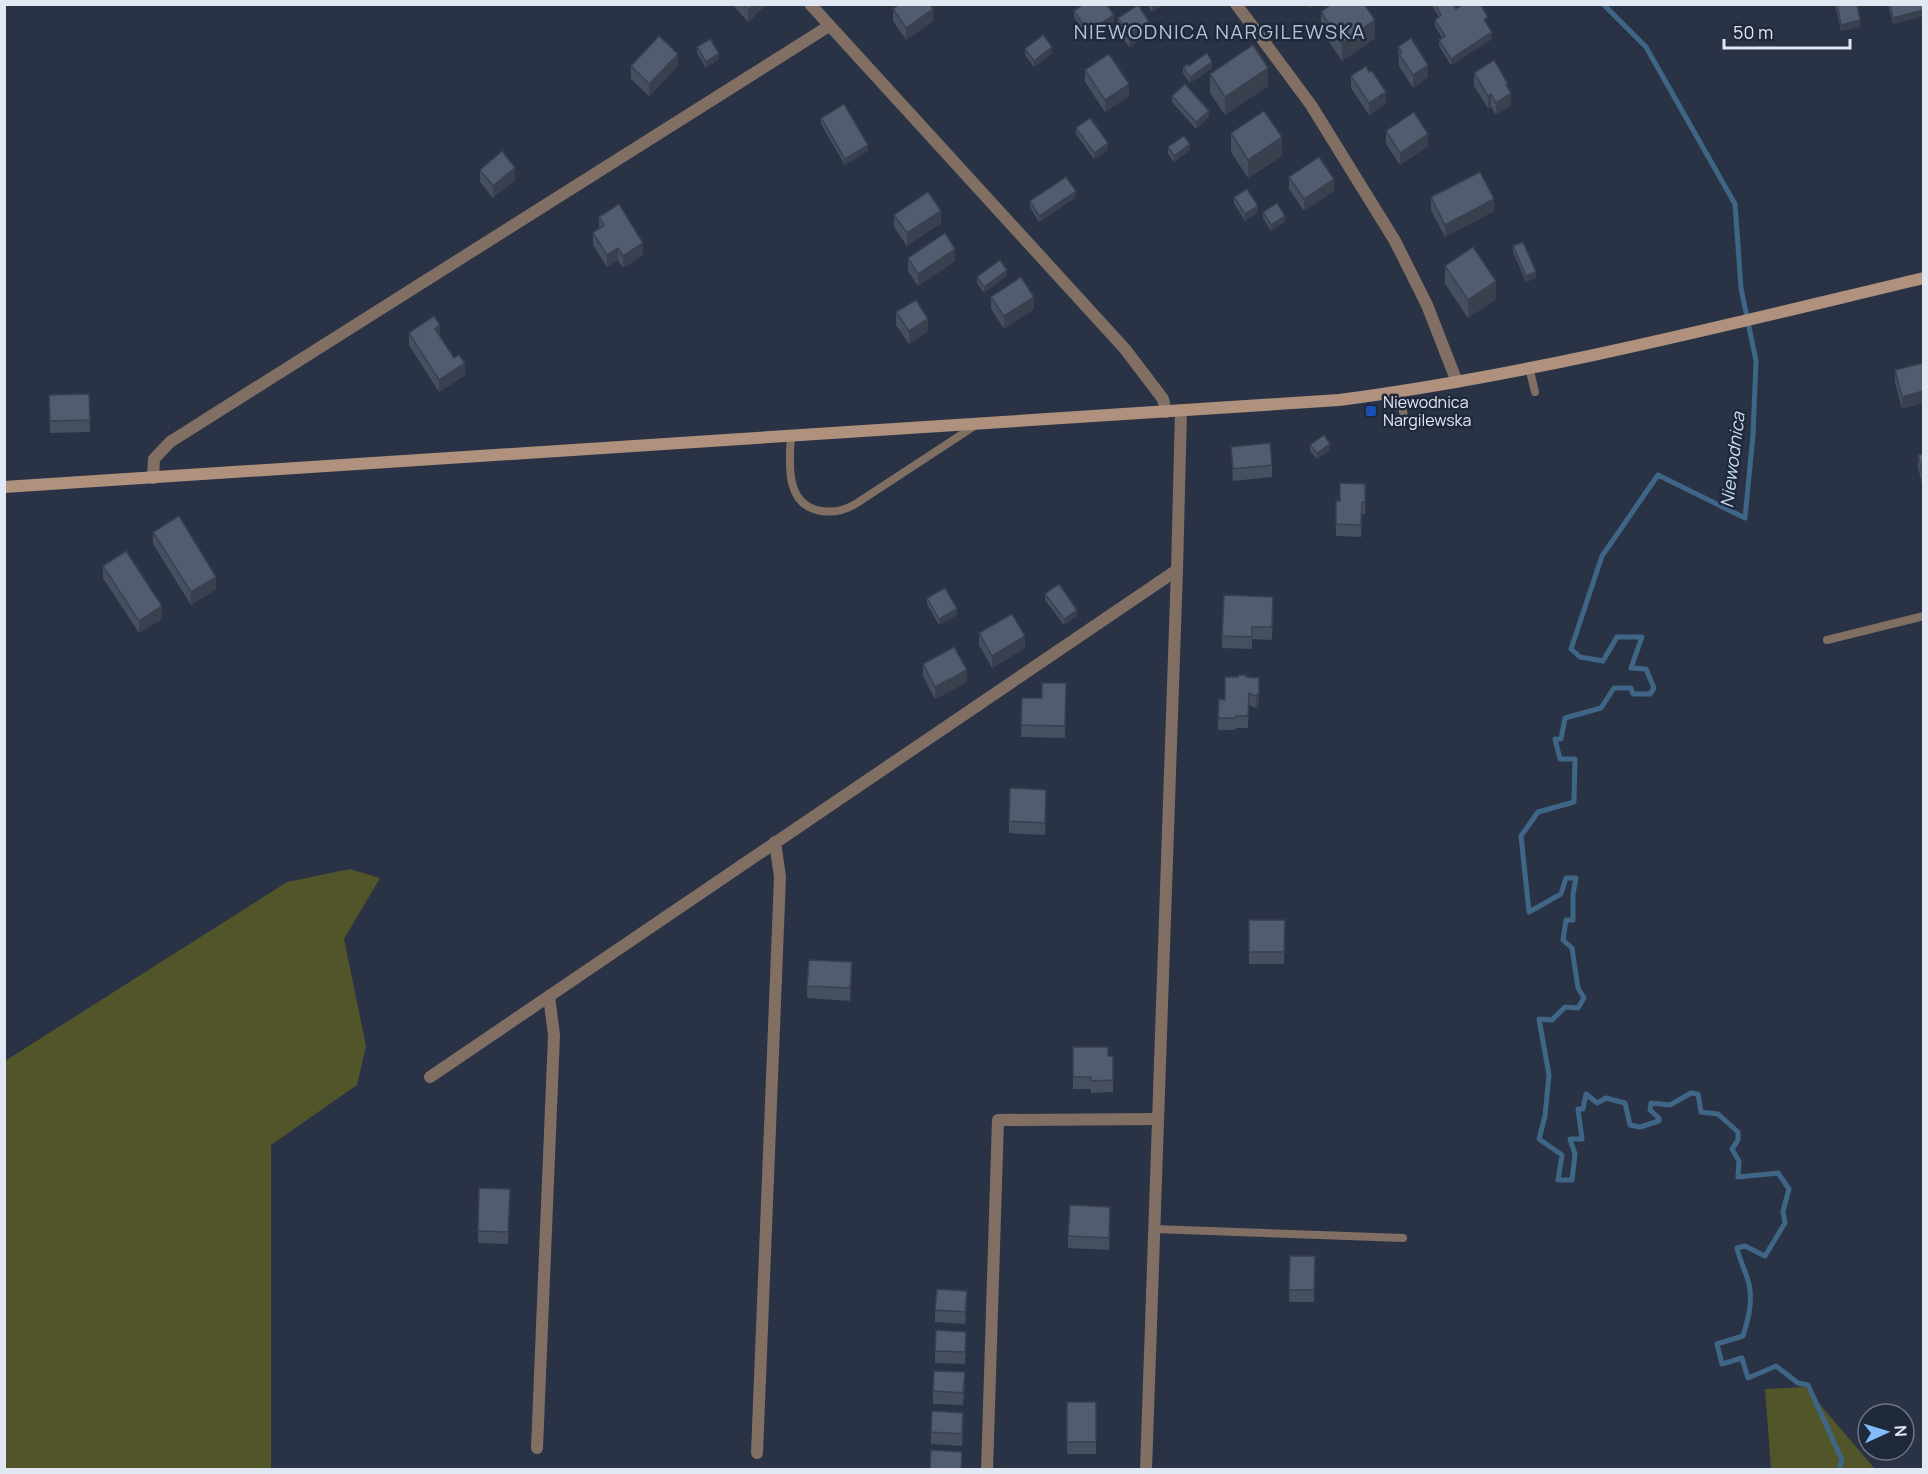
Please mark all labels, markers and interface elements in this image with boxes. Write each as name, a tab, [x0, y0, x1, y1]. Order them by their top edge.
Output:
scale bar	[1724, 12, 1850, 50]
district label: NIEWODNICA NARGILEWSKA	[1074, 18, 1366, 45]
text: 50 m	[1733, 20, 1773, 44]
place label: Niewodnica Nargilewska	[1383, 391, 1471, 431]
marker: Niewodnica Nargilewska	[1364, 404, 1378, 418]
water label: Niewodnica	[1714, 410, 1750, 509]
north arrow	[1856, 1402, 1916, 1462]
text: N	[1890, 1424, 1912, 1437]

